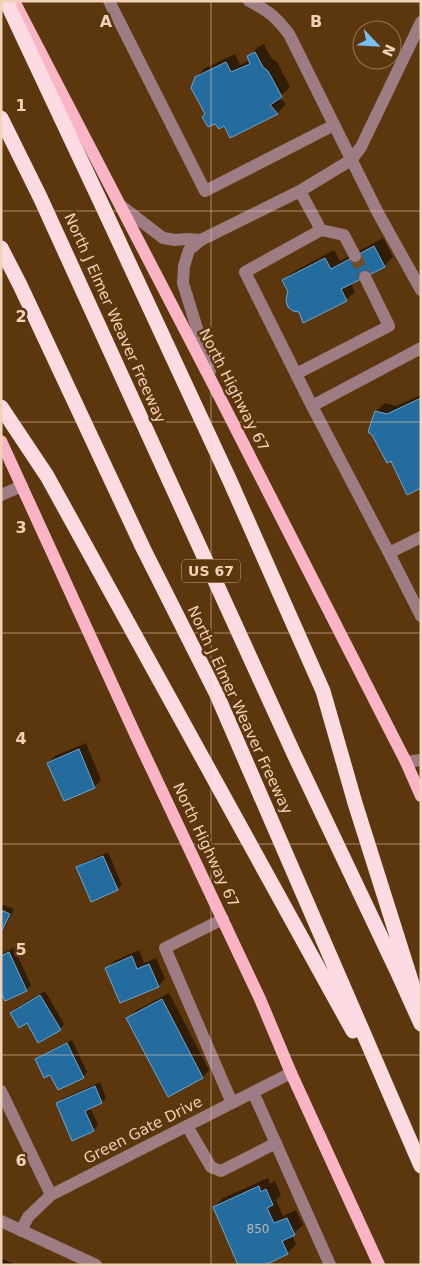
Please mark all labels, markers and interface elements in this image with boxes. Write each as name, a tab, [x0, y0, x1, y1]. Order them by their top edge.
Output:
text: A	[100, 12, 113, 31]
text: B	[310, 12, 322, 31]
north arrow	[352, 20, 402, 70]
text: N	[379, 42, 399, 59]
text: 1	[15, 96, 27, 115]
street label: North J Elmer Weaver Freeway	[60, 210, 170, 426]
text: 2	[15, 307, 27, 326]
street label: North Highway 67	[195, 326, 273, 454]
text: 3	[15, 518, 27, 537]
road number: US 67	[182, 560, 240, 582]
street label: North J Elmer Weaver Freeway	[184, 603, 296, 817]
text: 4	[15, 729, 27, 748]
street label: North Highway 67	[169, 780, 243, 910]
text: 5	[15, 940, 27, 959]
street label: Green Gate Drive	[81, 1092, 205, 1168]
text: 6	[15, 1151, 27, 1170]
house number: 850	[247, 1222, 269, 1236]

